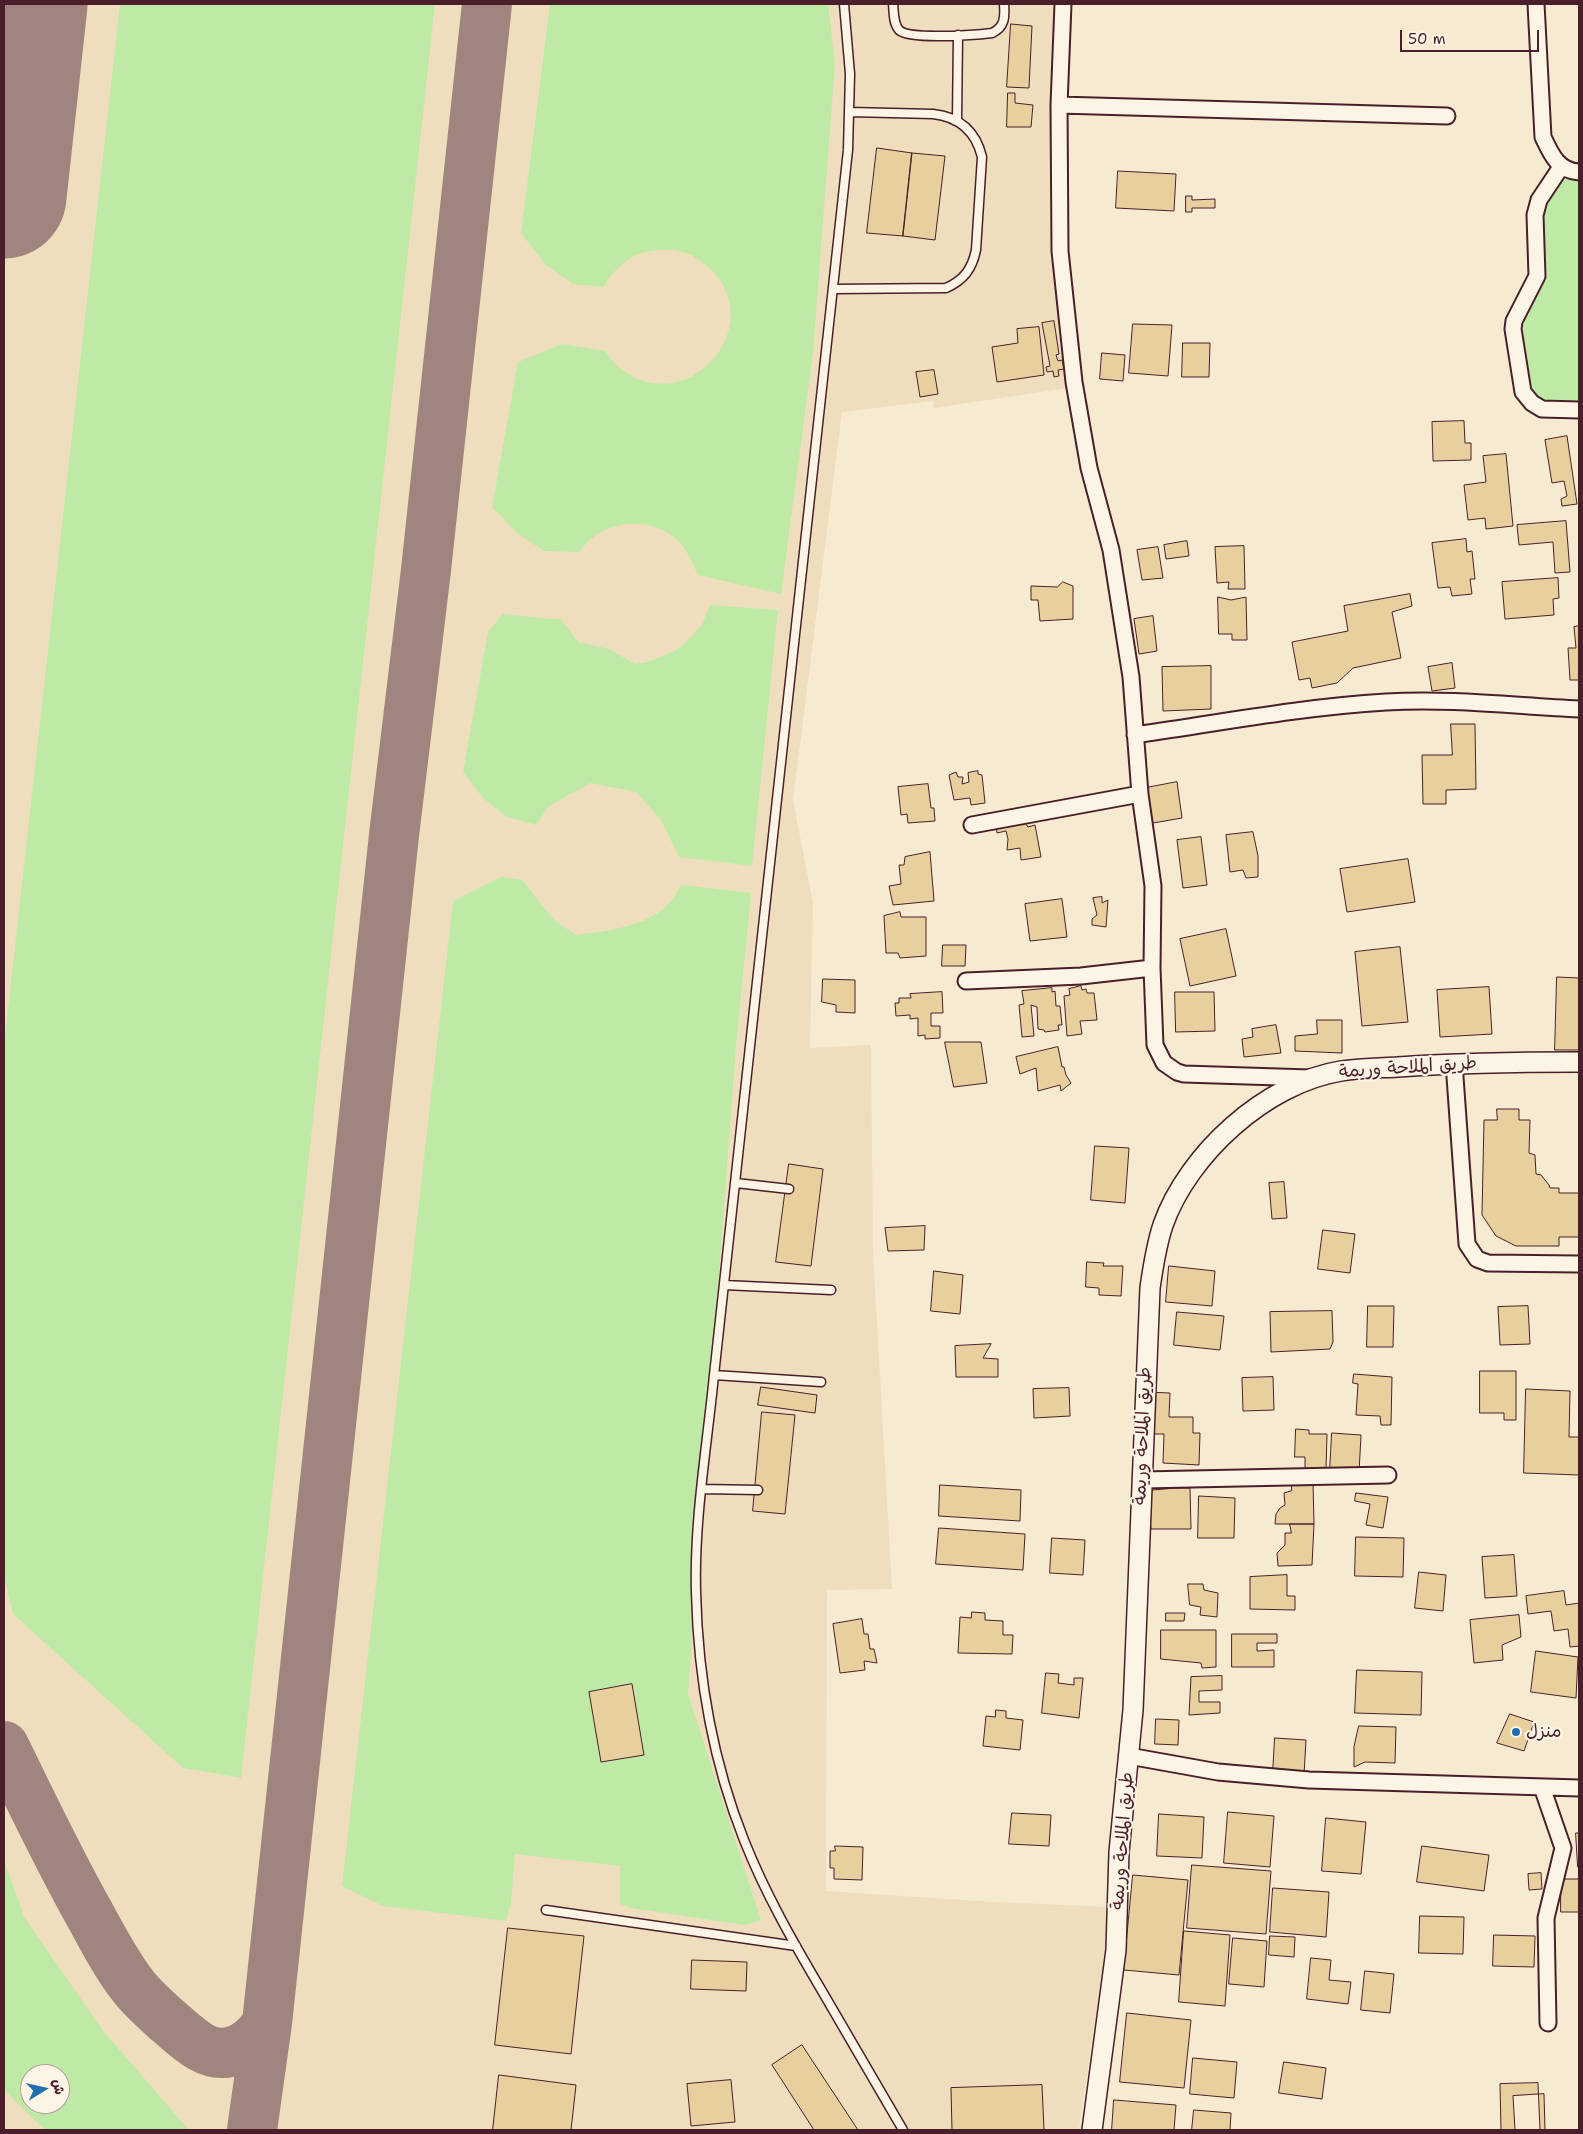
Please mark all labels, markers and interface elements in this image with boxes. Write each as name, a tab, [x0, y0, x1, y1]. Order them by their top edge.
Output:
scale bar	[1403, 20, 1542, 52]
text: 50 m	[1408, 29, 1446, 49]
street label: طريق الملاحة وريمة	[1338, 1052, 1478, 1084]
street label: طريق الملاحة وريمة	[1130, 1367, 1156, 1505]
place label: منزل	[1526, 1721, 1561, 1743]
marker: منزل	[1510, 1726, 1522, 1738]
street label: طريق الملاحة وريمة	[1107, 1771, 1139, 1911]
north arrow	[20, 2064, 70, 2114]
text: ش	[49, 2078, 69, 2096]

